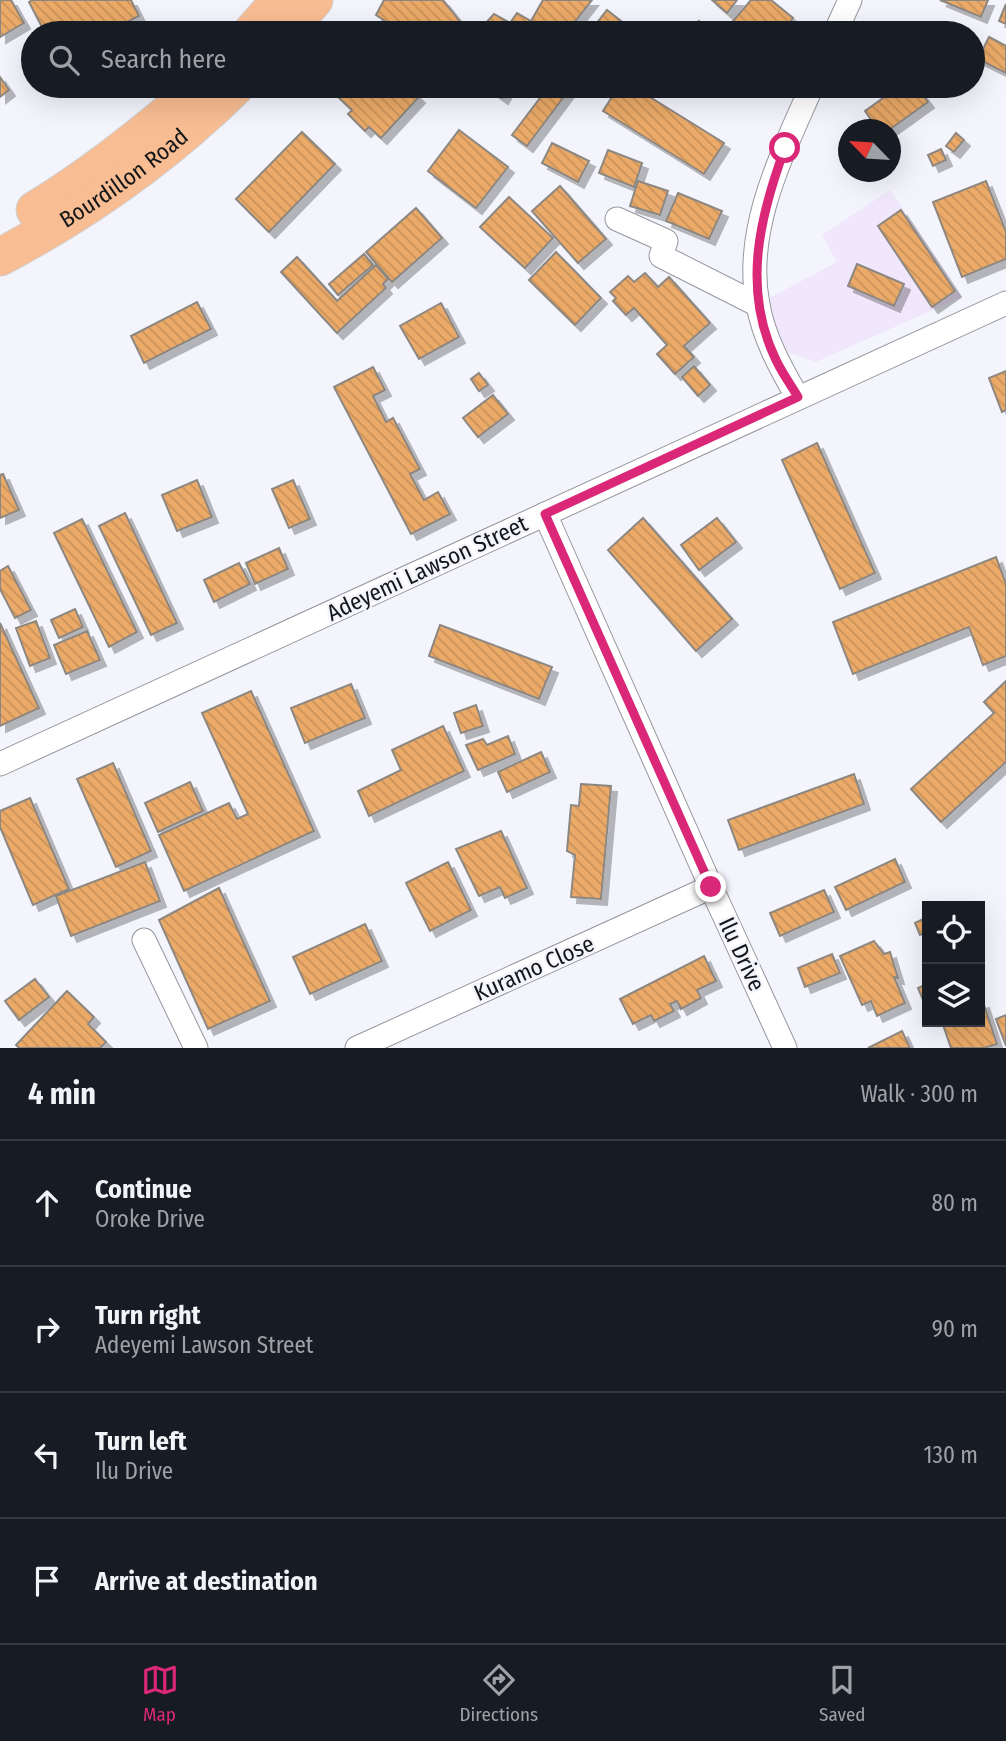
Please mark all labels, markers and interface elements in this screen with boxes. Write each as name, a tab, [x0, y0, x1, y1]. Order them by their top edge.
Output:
search box	[21, 21, 985, 98]
icon: search	[45, 41, 83, 79]
text: Search here	[101, 44, 226, 75]
north arrow	[838, 119, 901, 182]
street label: Bourdillon Road	[54, 122, 194, 234]
route start	[769, 132, 800, 163]
street label: Adeyemi Lawson Street	[322, 509, 532, 627]
route end	[695, 871, 726, 902]
map controls	[922, 901, 985, 1027]
button: locate	[922, 901, 985, 964]
street label: Ilu Drive	[713, 913, 771, 995]
street label: Kuramo Close	[470, 929, 598, 1007]
button: layers	[922, 964, 985, 1027]
text: 4 min	[28, 1076, 96, 1112]
text: Walk · 300 m	[861, 1080, 978, 1108]
text: Continue	[95, 1174, 192, 1205]
icon: ahead	[28, 1184, 66, 1222]
text: 80 m	[931, 1189, 978, 1217]
text: Oroke Drive	[95, 1205, 205, 1233]
text: Turn right	[95, 1300, 201, 1331]
icon: right	[28, 1310, 66, 1348]
text: 90 m	[932, 1315, 978, 1343]
text: Adeyemi Lawson Street	[95, 1331, 313, 1359]
text: Turn left	[95, 1426, 187, 1457]
icon: left	[28, 1436, 66, 1474]
text: 130 m	[924, 1441, 978, 1469]
text: Ilu Drive	[95, 1457, 173, 1485]
icon: arrive	[28, 1562, 66, 1600]
text: Arrive at destination	[95, 1566, 318, 1597]
tab: Map	[141, 1661, 179, 1726]
tab: Directions	[460, 1661, 538, 1726]
tab: Saved	[819, 1661, 865, 1726]

